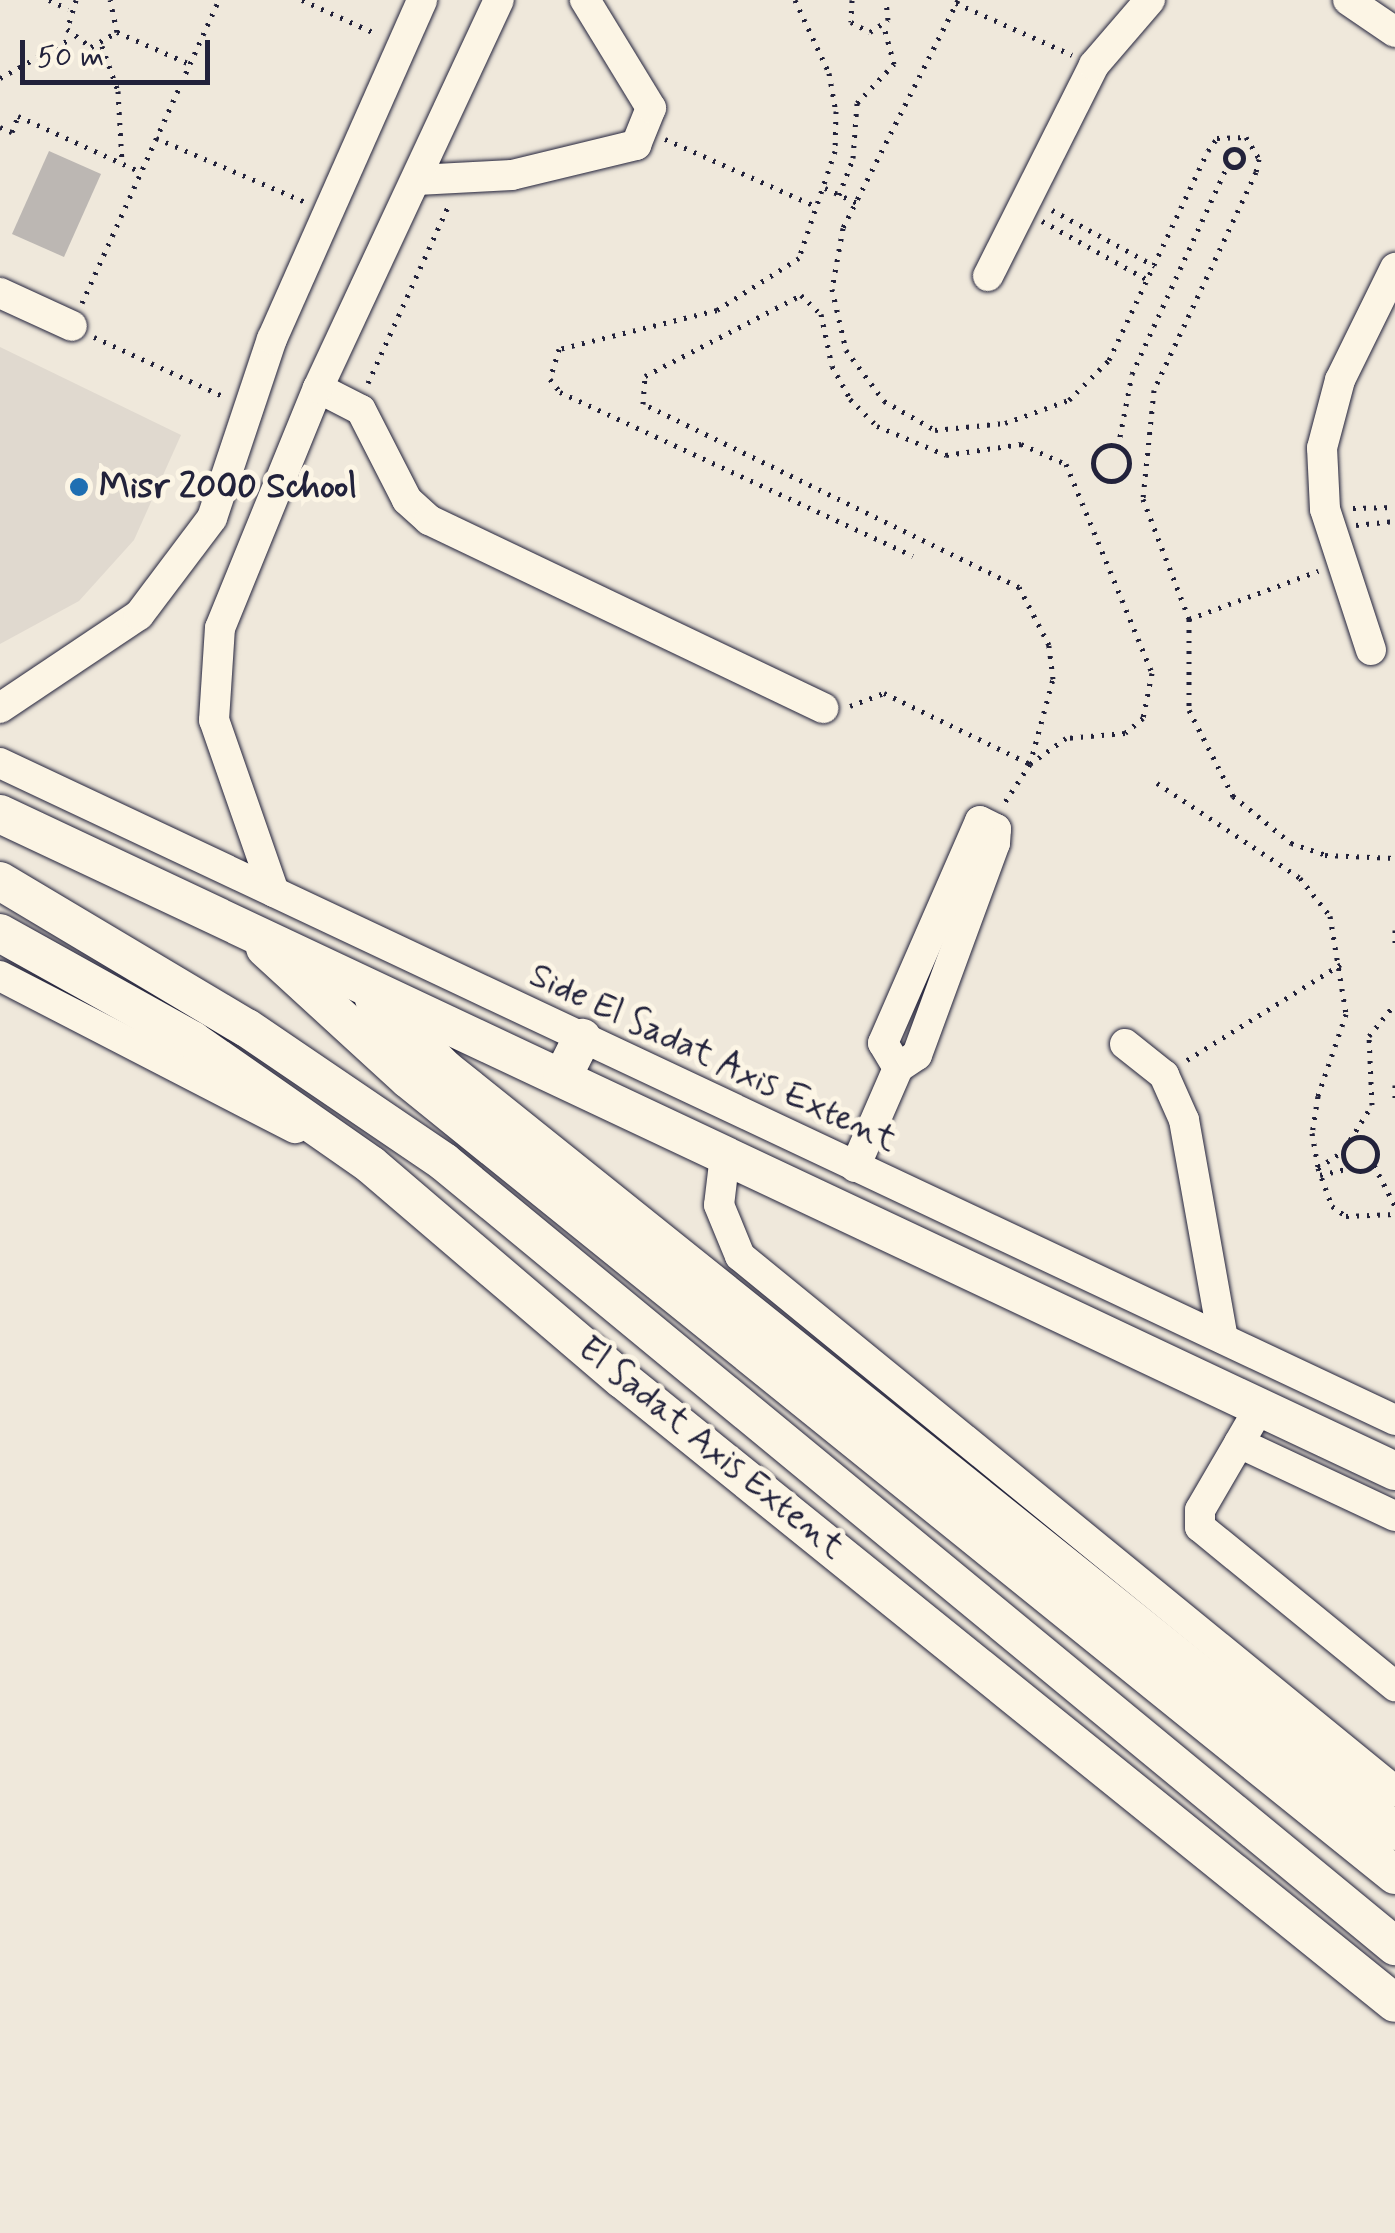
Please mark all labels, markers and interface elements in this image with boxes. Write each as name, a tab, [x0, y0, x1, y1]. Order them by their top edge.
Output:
scale bar	[25, 20, 215, 82]
text: 50 m	[37, 38, 104, 77]
place label: Misr 2000 School	[99, 466, 357, 508]
marker: Misr 2000 School	[68, 476, 90, 498]
street label: Side El Sadat Axis Extent	[524, 955, 902, 1161]
street label: El Sadat Axis Extent	[571, 1329, 851, 1567]

